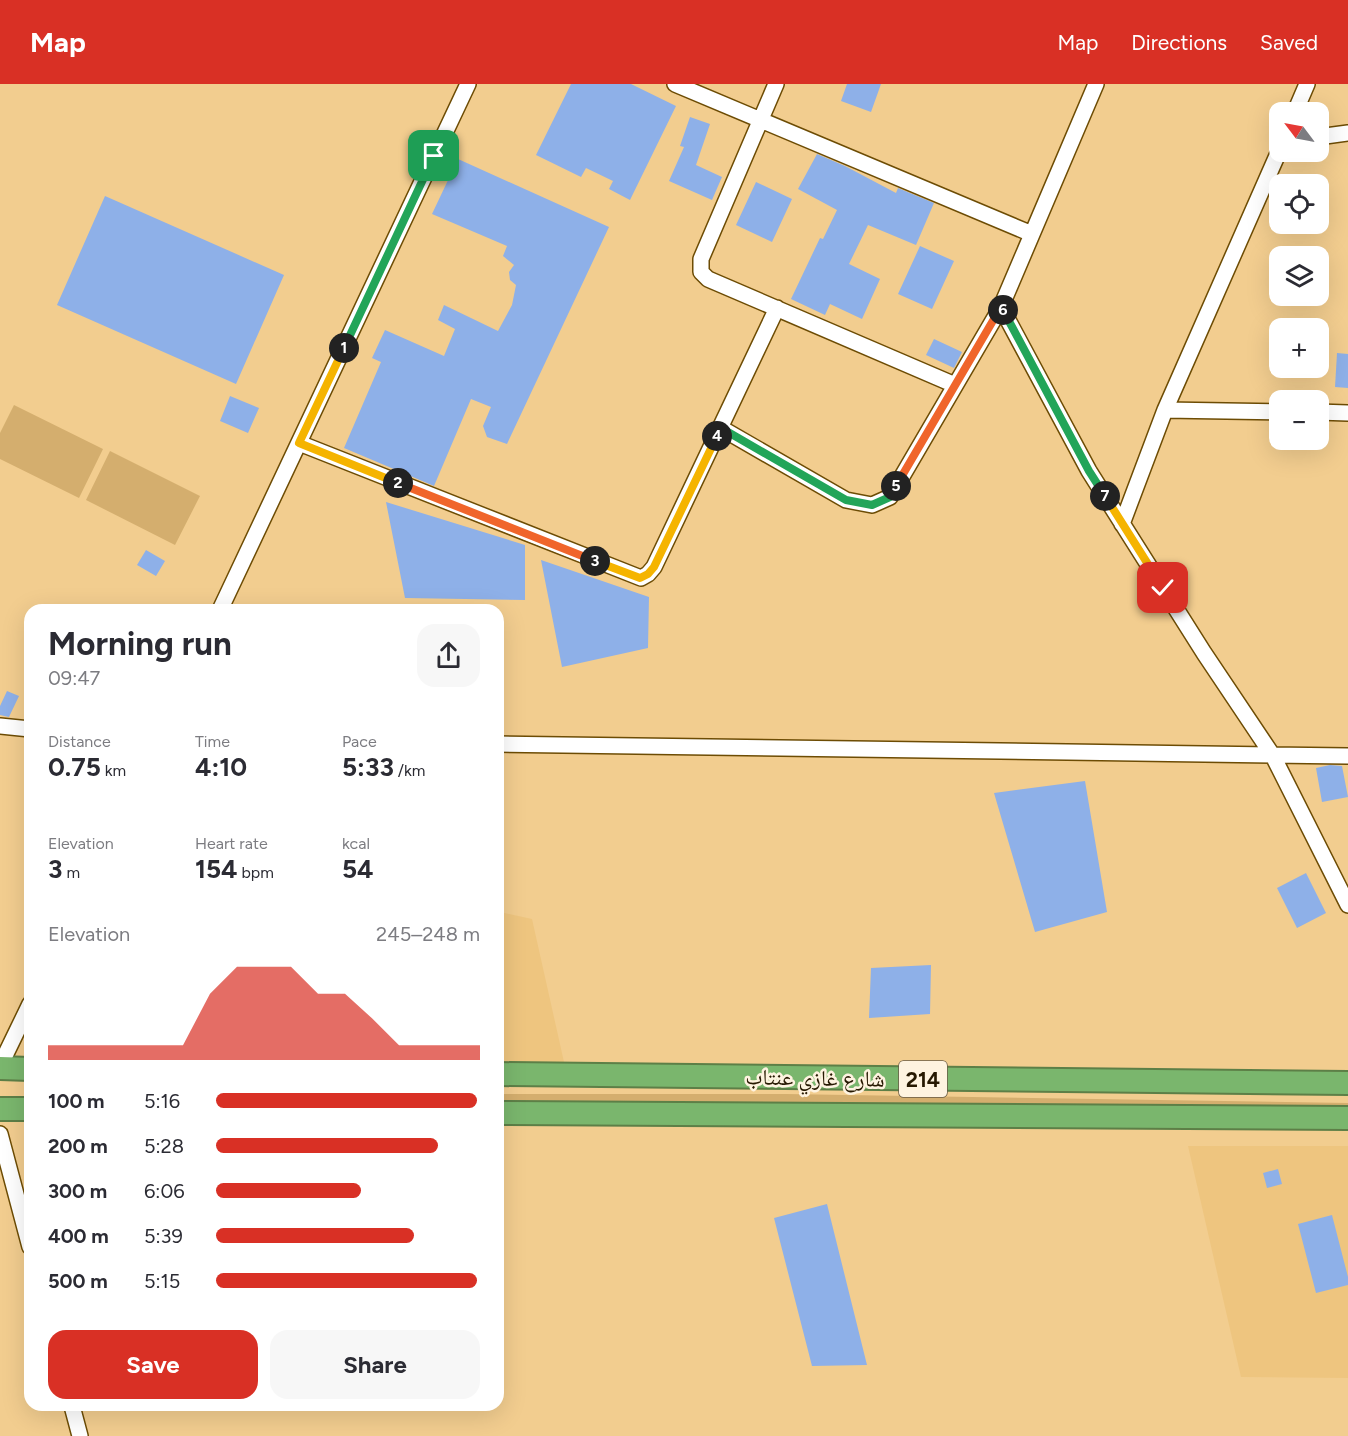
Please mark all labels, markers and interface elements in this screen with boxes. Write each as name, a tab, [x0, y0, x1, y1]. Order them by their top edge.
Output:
text: Map	[30, 25, 86, 59]
text: Map	[1057, 30, 1098, 55]
text: Directions	[1131, 30, 1227, 55]
text: Saved	[1260, 30, 1318, 55]
north arrow	[1269, 102, 1329, 162]
map controls	[1269, 102, 1329, 450]
pin	[408, 130, 459, 181]
icon: arrive	[417, 139, 450, 172]
button: locate	[1269, 174, 1329, 234]
button: layers	[1269, 246, 1329, 306]
pin: 6	[988, 295, 1018, 325]
text: 6	[998, 300, 1008, 319]
button: +	[1269, 318, 1329, 378]
pin: 1	[329, 333, 359, 363]
text: 1	[341, 338, 347, 357]
button: −	[1269, 390, 1329, 450]
pin: 4	[702, 421, 732, 451]
text: 4	[712, 426, 722, 445]
pin: 2	[383, 468, 413, 498]
pin: 5	[881, 471, 911, 501]
text: 2	[393, 473, 403, 492]
text: 5	[891, 476, 901, 495]
pin: 7	[1090, 481, 1120, 511]
text: 7	[1101, 486, 1109, 505]
pin: 3	[580, 546, 610, 576]
text: 3	[591, 551, 599, 570]
pin	[1137, 562, 1188, 613]
icon: check	[1146, 571, 1179, 604]
text: Morning run	[48, 624, 232, 663]
button: share	[417, 624, 480, 687]
text: 09:47	[48, 666, 100, 690]
text: Distance	[48, 732, 111, 751]
text: Time	[195, 732, 230, 751]
text: Pace	[342, 732, 377, 751]
text: 0.75	[48, 751, 101, 783]
text: 4:10	[195, 751, 247, 783]
text: 5:33	[342, 751, 394, 783]
text: km	[101, 761, 126, 780]
text: /km	[394, 761, 425, 780]
text: Elevation	[48, 834, 114, 853]
text: Heart rate	[195, 834, 268, 853]
text: kcal	[342, 834, 370, 853]
text: 3	[48, 853, 62, 885]
text: 154	[195, 853, 238, 885]
text: 54	[342, 853, 374, 885]
text: m	[62, 863, 80, 882]
text: bpm	[238, 863, 274, 882]
text: Elevation	[48, 922, 130, 946]
text: 245–248 m	[376, 922, 480, 946]
road number: 214	[899, 1061, 947, 1097]
street label: شارع غازي عنتاب	[745, 1063, 885, 1096]
text: 100 m	[48, 1089, 105, 1113]
text: 5:16	[144, 1089, 180, 1113]
text: 200 m	[48, 1134, 108, 1158]
text: 5:28	[144, 1134, 184, 1158]
text: 300 m	[48, 1179, 107, 1203]
text: 6:06	[144, 1179, 185, 1203]
text: 400 m	[48, 1224, 109, 1248]
text: 5:39	[144, 1224, 183, 1248]
text: 500 m	[48, 1269, 108, 1293]
text: 5:15	[144, 1269, 180, 1293]
button: Save	[48, 1330, 258, 1399]
button: Share	[270, 1330, 480, 1399]

